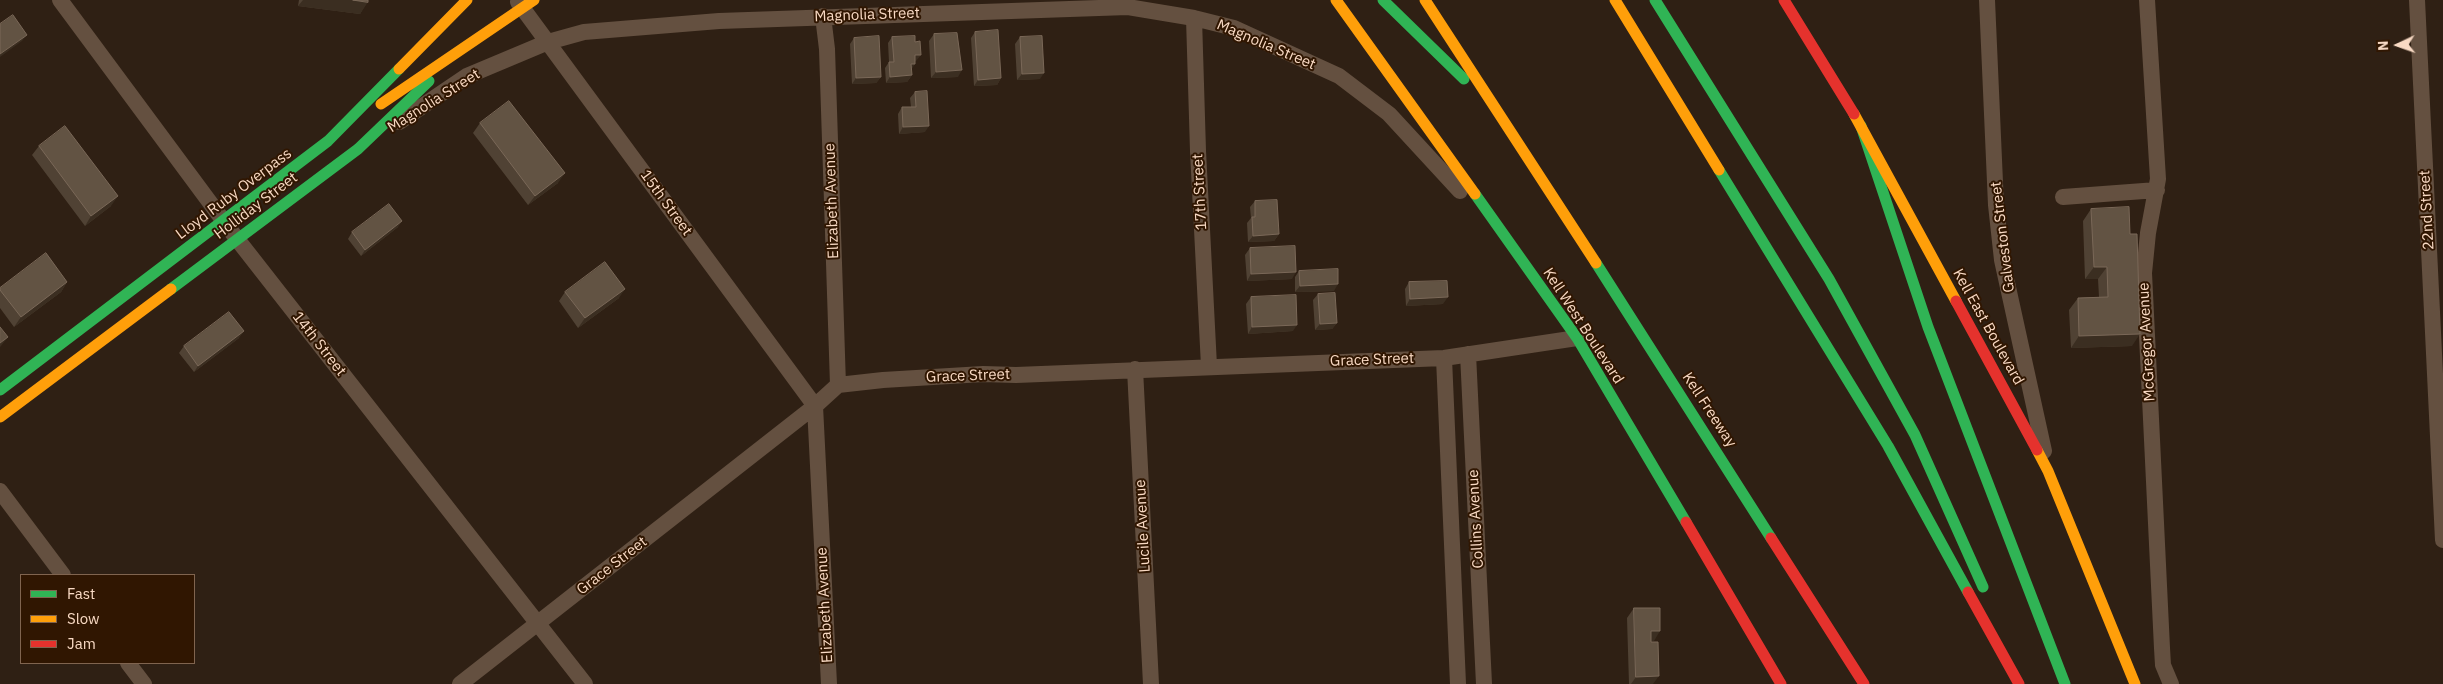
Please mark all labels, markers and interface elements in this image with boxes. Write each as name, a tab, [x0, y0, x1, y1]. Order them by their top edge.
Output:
street label: Magnolia Street	[814, 4, 920, 26]
street label: Magnolia Street	[1214, 16, 1318, 74]
north arrow	[2373, 20, 2423, 70]
text: N	[2374, 40, 2392, 51]
street label: Magnolia Street	[384, 65, 484, 137]
street label: Elizabeth Avenue	[821, 143, 843, 259]
street label: Lloyd Ruby Overpass	[173, 145, 295, 243]
street label: 17th Street	[1189, 153, 1211, 231]
street label: 15th Street	[636, 167, 696, 239]
street label: Holliday Street	[211, 169, 301, 243]
street label: 22nd Street	[2416, 170, 2438, 250]
street label: Galveston Street	[1987, 180, 2019, 294]
street label: Kell West Boulevard	[1539, 265, 1627, 387]
street label: Kell East Boulevard	[1949, 266, 2027, 388]
street label: McGregor Avenue	[2135, 282, 2159, 402]
street label: 14th Street	[288, 308, 350, 380]
street label: Grace Street	[1330, 350, 1414, 370]
street label: Grace Street	[926, 366, 1010, 386]
street label: Kell Freeway	[1678, 369, 1740, 451]
street label: Collins Avenue	[1464, 469, 1488, 569]
street label: Lucile Avenue	[1132, 479, 1154, 573]
street label: Grace Street	[573, 533, 651, 599]
street label: Elizabeth Avenue	[813, 547, 837, 663]
legend	[20, 574, 195, 664]
text: Fast	[67, 584, 95, 603]
text: Slow	[67, 609, 100, 628]
text: Jam	[67, 634, 96, 653]

